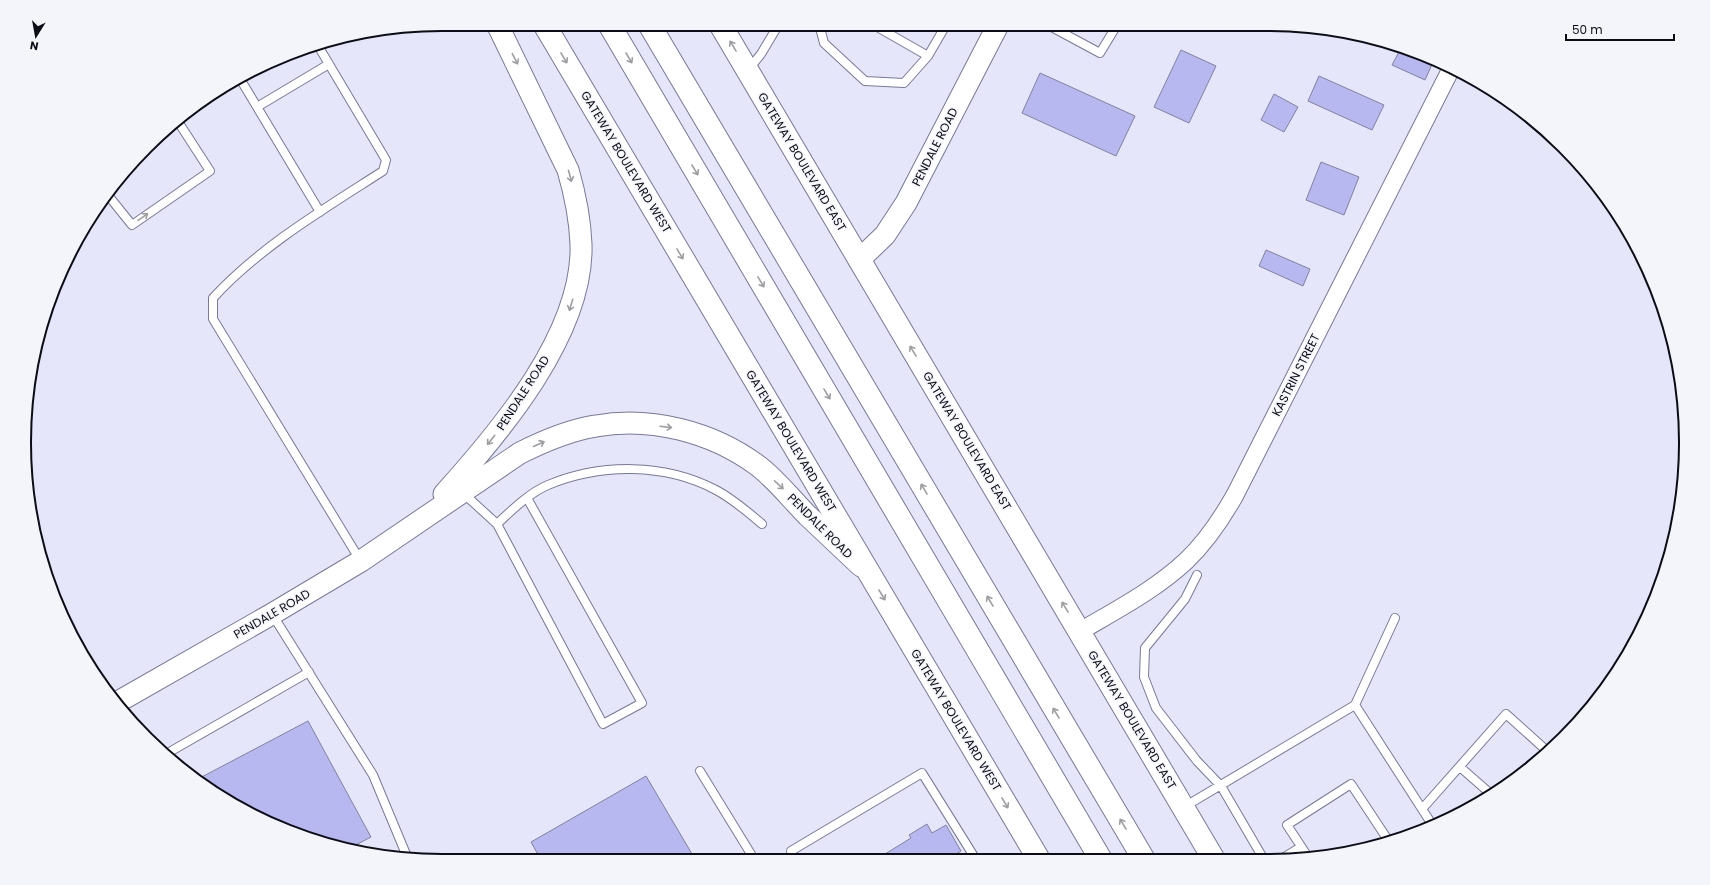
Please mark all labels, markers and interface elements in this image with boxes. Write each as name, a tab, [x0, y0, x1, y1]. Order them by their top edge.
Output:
north arrow	[16, 16, 56, 56]
scale bar	[1566, 16, 1674, 42]
text: 50 m	[1572, 21, 1603, 38]
text: N	[29, 37, 40, 54]
one-way arrow	[728, 40, 736, 52]
one-way arrow	[560, 52, 568, 63]
one-way arrow	[625, 52, 633, 64]
one-way arrow	[512, 53, 519, 65]
street label: GATEWAY BOULEVARD WEST	[577, 88, 676, 236]
street label: GATEWAY BOULEVARD EAST	[754, 89, 851, 235]
street label: PENDALE ROAD	[907, 105, 962, 189]
one-way arrow	[691, 164, 699, 176]
one-way arrow	[567, 170, 574, 183]
one-way arrow	[137, 213, 148, 221]
one-way arrow	[676, 248, 684, 259]
one-way arrow	[757, 276, 765, 288]
one-way arrow	[567, 298, 574, 311]
street label: KASTRIN STREET	[1267, 330, 1324, 419]
one-way arrow	[909, 345, 917, 357]
street label: PENDALE ROAD	[492, 352, 553, 433]
street label: GATEWAY BOULEVARD WEST	[742, 367, 841, 515]
street label: GATEWAY BOULEVARD EAST	[919, 368, 1016, 514]
one-way arrow	[823, 388, 831, 400]
one-way arrow	[659, 423, 672, 431]
one-way arrow	[487, 435, 496, 445]
one-way arrow	[532, 439, 544, 447]
one-way arrow	[774, 481, 784, 490]
one-way arrow	[920, 484, 928, 495]
street label: PENDALE ROAD	[784, 489, 857, 562]
street label: PENDALE ROAD	[230, 585, 313, 642]
one-way arrow	[878, 589, 886, 601]
one-way arrow	[986, 595, 994, 607]
one-way arrow	[1060, 601, 1068, 613]
street label: GATEWAY BOULEVARD WEST	[907, 646, 1006, 794]
street label: GATEWAY BOULEVARD EAST	[1084, 647, 1181, 793]
one-way arrow	[1052, 707, 1060, 719]
one-way arrow	[1001, 797, 1009, 809]
one-way arrow	[1118, 818, 1126, 830]

